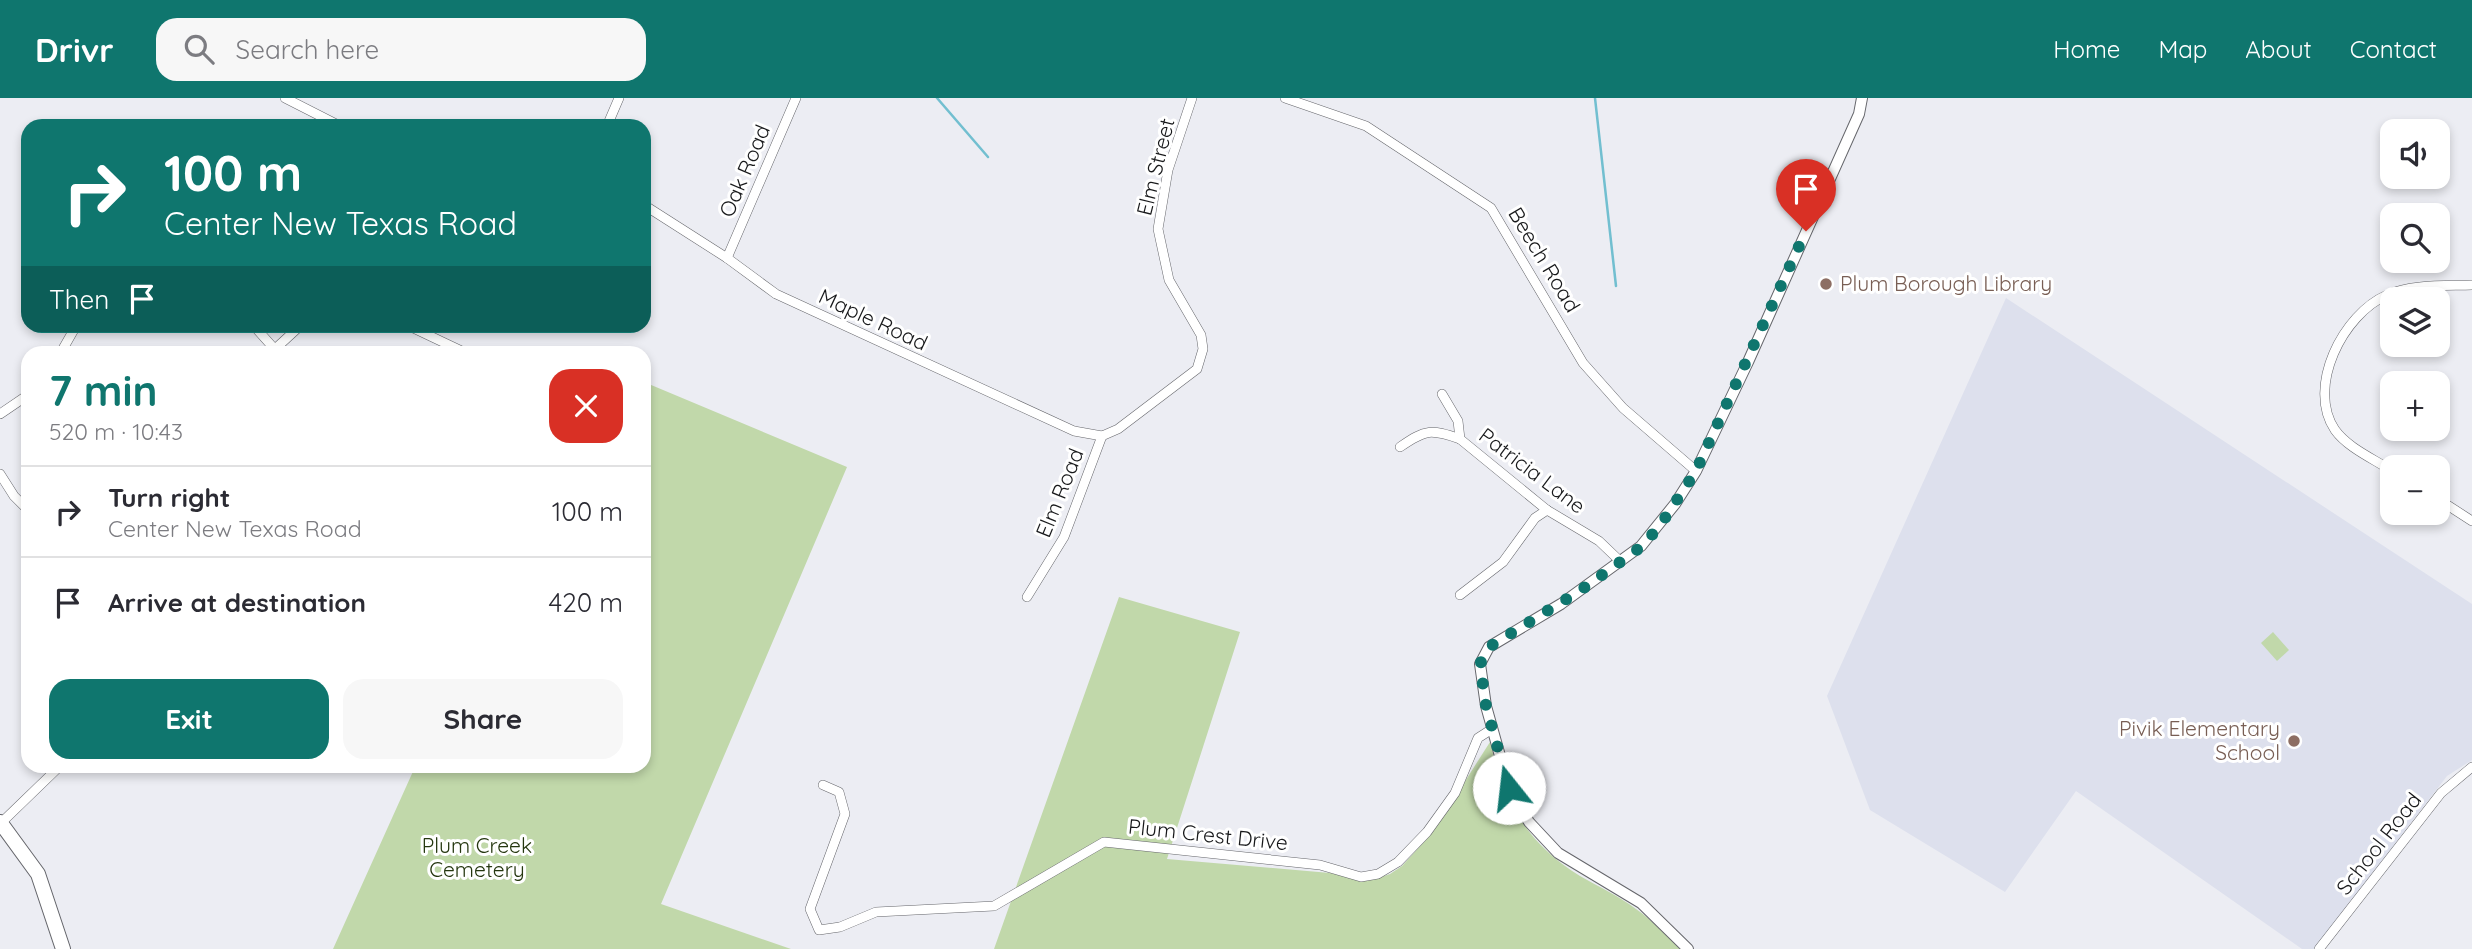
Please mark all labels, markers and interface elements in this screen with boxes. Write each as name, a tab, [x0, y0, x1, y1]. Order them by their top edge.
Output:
search box	[156, 18, 646, 81]
text: Drivr	[35, 29, 114, 70]
icon: search	[180, 30, 218, 68]
text: Search here	[236, 33, 379, 66]
text: Home	[2053, 34, 2120, 64]
text: Map	[2158, 34, 2207, 64]
text: About	[2245, 34, 2312, 64]
text: Contact	[2350, 34, 2437, 64]
street label: Elm Street	[1130, 116, 1180, 218]
map controls	[2380, 119, 2450, 525]
button: sound	[2380, 119, 2450, 189]
street label: Oak Road	[713, 120, 775, 221]
text: 100 m	[164, 142, 302, 203]
icon: right	[49, 147, 140, 238]
pin	[1776, 159, 1836, 231]
icon: arrive	[1787, 170, 1825, 208]
street label: Beech Road	[1503, 202, 1586, 317]
text: Center New Texas Road	[164, 203, 517, 243]
button: search	[2380, 203, 2450, 273]
place label: Plum Borough Library	[1840, 270, 2052, 296]
marker: Plum Borough Library	[1818, 276, 1834, 292]
icon: arrive	[123, 280, 161, 318]
text: Then	[49, 283, 109, 316]
street label: Maple Road	[815, 283, 932, 356]
button: layers	[2380, 287, 2450, 357]
text: 7 min	[49, 364, 158, 417]
button: close	[549, 369, 623, 443]
button: +	[2380, 371, 2450, 441]
text: 520 m · 10:43	[49, 417, 183, 446]
street label: Patricia Lane	[1474, 422, 1591, 519]
street label: Elm Road	[1029, 444, 1089, 541]
button: −	[2380, 455, 2450, 525]
text: Turn right	[108, 481, 230, 514]
icon: right	[49, 493, 87, 531]
text: 100 m	[552, 495, 623, 528]
text: Center New Texas Road	[108, 514, 362, 543]
icon: arrive	[49, 584, 87, 622]
text: Arrive at destination	[108, 586, 366, 619]
text: 420 m	[549, 586, 623, 619]
button: Exit	[49, 679, 329, 759]
button: Share	[343, 679, 623, 759]
place label: Pivik Elementary School	[2119, 715, 2280, 765]
marker: Pivik Elementary School	[2286, 733, 2302, 749]
position arrow	[1472, 751, 1546, 825]
street label: School Road	[2330, 787, 2426, 900]
street label: Plum Crest Drive	[1127, 813, 1289, 855]
park label: Plum Creek Cemetery	[422, 832, 532, 882]

